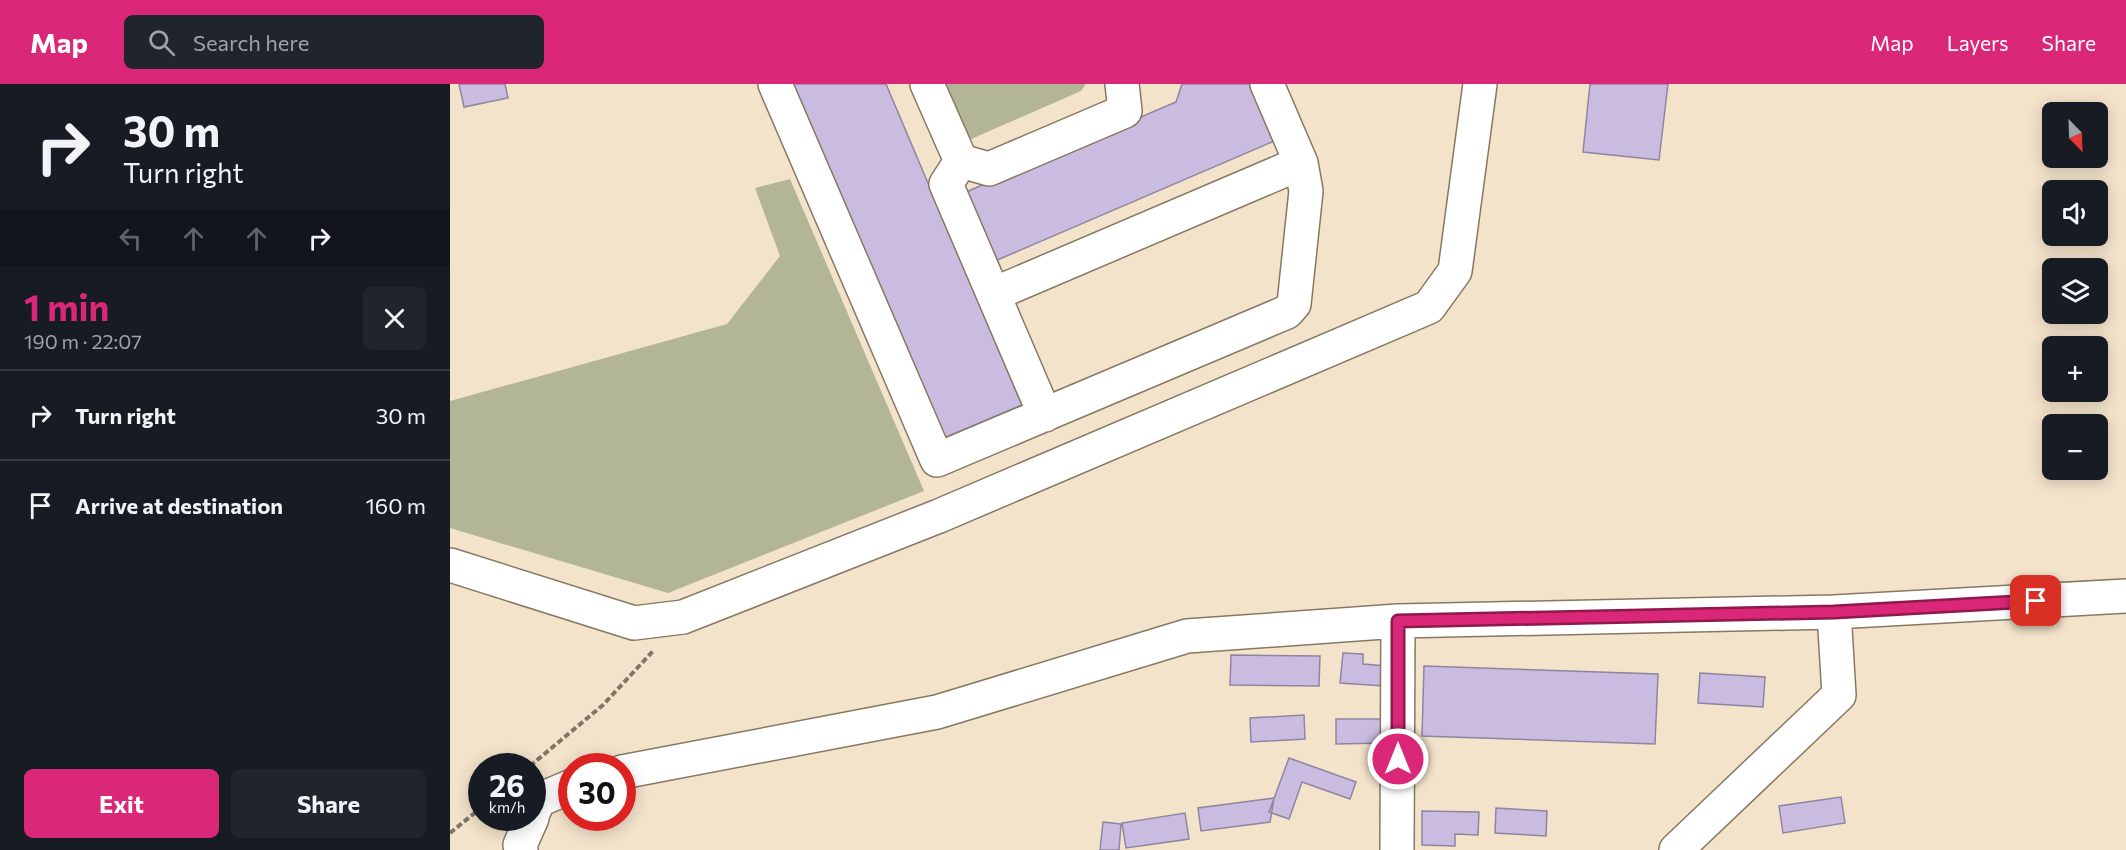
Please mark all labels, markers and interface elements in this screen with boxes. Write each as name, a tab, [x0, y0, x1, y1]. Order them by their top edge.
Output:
search box	[124, 15, 544, 69]
text: Map	[30, 25, 88, 59]
icon: search	[145, 26, 178, 59]
text: Search here	[193, 29, 309, 56]
text: Map	[1870, 30, 1914, 55]
text: Layers	[1947, 30, 2009, 55]
text: Share	[2042, 30, 2096, 55]
north arrow	[2042, 102, 2108, 168]
map controls	[2042, 102, 2108, 480]
text: 30 m	[123, 104, 220, 156]
icon: right	[24, 108, 102, 186]
text: Turn right	[123, 156, 243, 189]
button: sound	[2042, 180, 2108, 246]
icon: left	[114, 222, 147, 255]
icon: ahead	[177, 222, 210, 255]
icon: ahead	[240, 222, 273, 255]
icon: right	[303, 222, 336, 255]
button: layers	[2042, 258, 2108, 324]
text: 1 min	[24, 284, 109, 328]
button: close	[363, 287, 426, 350]
text: 190 m · 22:07	[24, 329, 142, 353]
button: +	[2042, 336, 2108, 402]
icon: right	[24, 399, 57, 432]
text: Turn right	[75, 402, 176, 429]
text: 30 m	[376, 402, 426, 429]
button: −	[2042, 414, 2108, 480]
icon: arrive	[24, 489, 57, 522]
text: Arrive at destination	[75, 492, 283, 519]
text: 160 m	[365, 492, 426, 519]
pin	[2010, 575, 2061, 626]
icon: arrive	[2019, 584, 2052, 617]
position arrow	[1366, 727, 1430, 791]
speed limit sign: 30	[558, 753, 636, 831]
text: 26	[489, 766, 525, 803]
button: Exit	[24, 769, 219, 838]
button: Share	[231, 769, 426, 838]
text: km/h	[489, 798, 525, 816]

